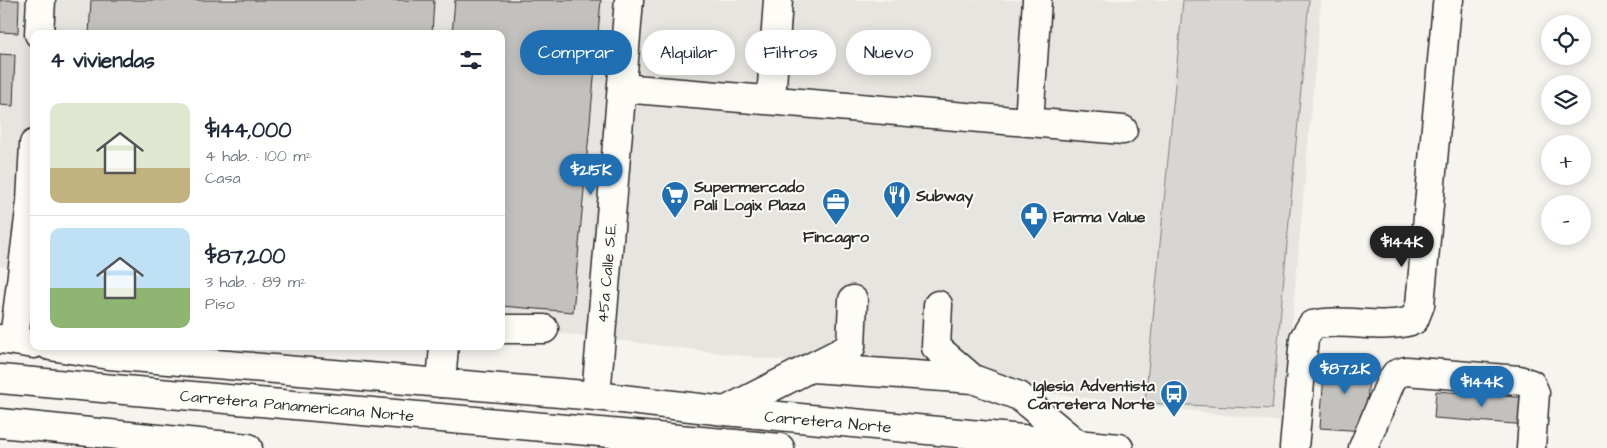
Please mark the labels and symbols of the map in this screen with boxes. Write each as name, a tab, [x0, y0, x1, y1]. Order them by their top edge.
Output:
pin: $215K	[556, 154, 626, 196]
place label: Supermercado Palí Logix Plaza	[693, 176, 806, 218]
supermarket icon: Supermercado Palí Logix Plaza	[660, 180, 690, 219]
restaurant icon: Subway	[882, 180, 912, 219]
place label: Subway	[915, 185, 973, 208]
office icon: Fincagro	[821, 187, 851, 226]
pharmacy icon: Farma Value	[1019, 201, 1049, 240]
place label: Farma Value	[1053, 206, 1146, 228]
street label: 45a Calle S.E.	[592, 222, 622, 324]
place label: Fincagro	[803, 226, 870, 250]
pin: $144K	[1367, 226, 1437, 268]
pin: $87.2K	[1304, 352, 1386, 395]
pin: $144K	[1447, 366, 1517, 408]
place label: Iglesia Adventista Carretera Norte	[1028, 375, 1156, 415]
bus stop icon: Iglesia Adventista Carretera Norte	[1159, 379, 1189, 418]
street label: Carretera Panamericana Norte	[179, 385, 415, 427]
street label: Carretera Norte	[764, 405, 893, 439]

